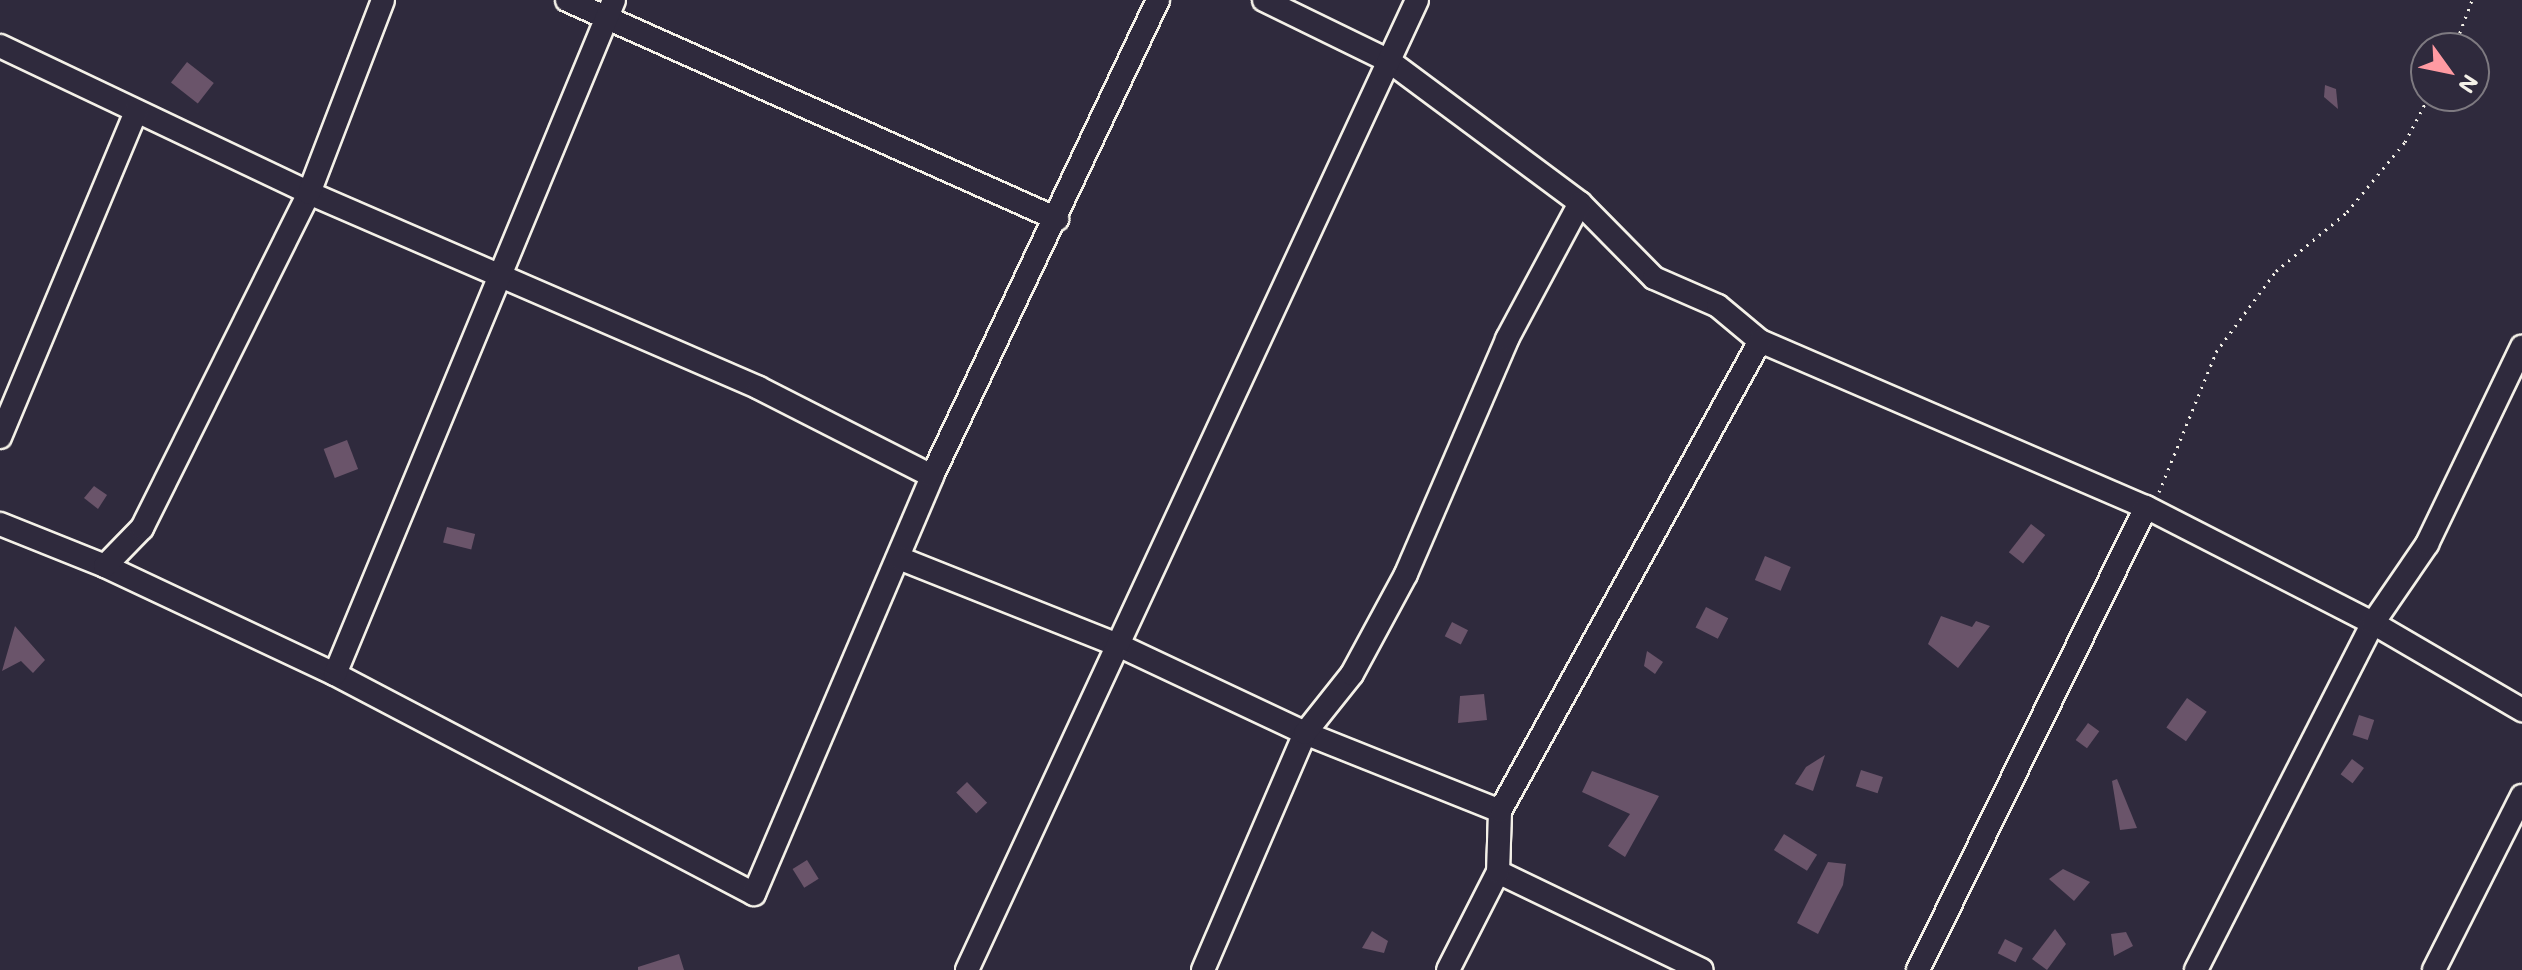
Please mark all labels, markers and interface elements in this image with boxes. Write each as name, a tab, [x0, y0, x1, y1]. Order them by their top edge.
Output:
north arrow	[2410, 32, 2490, 112]
text: N	[2452, 69, 2486, 99]

